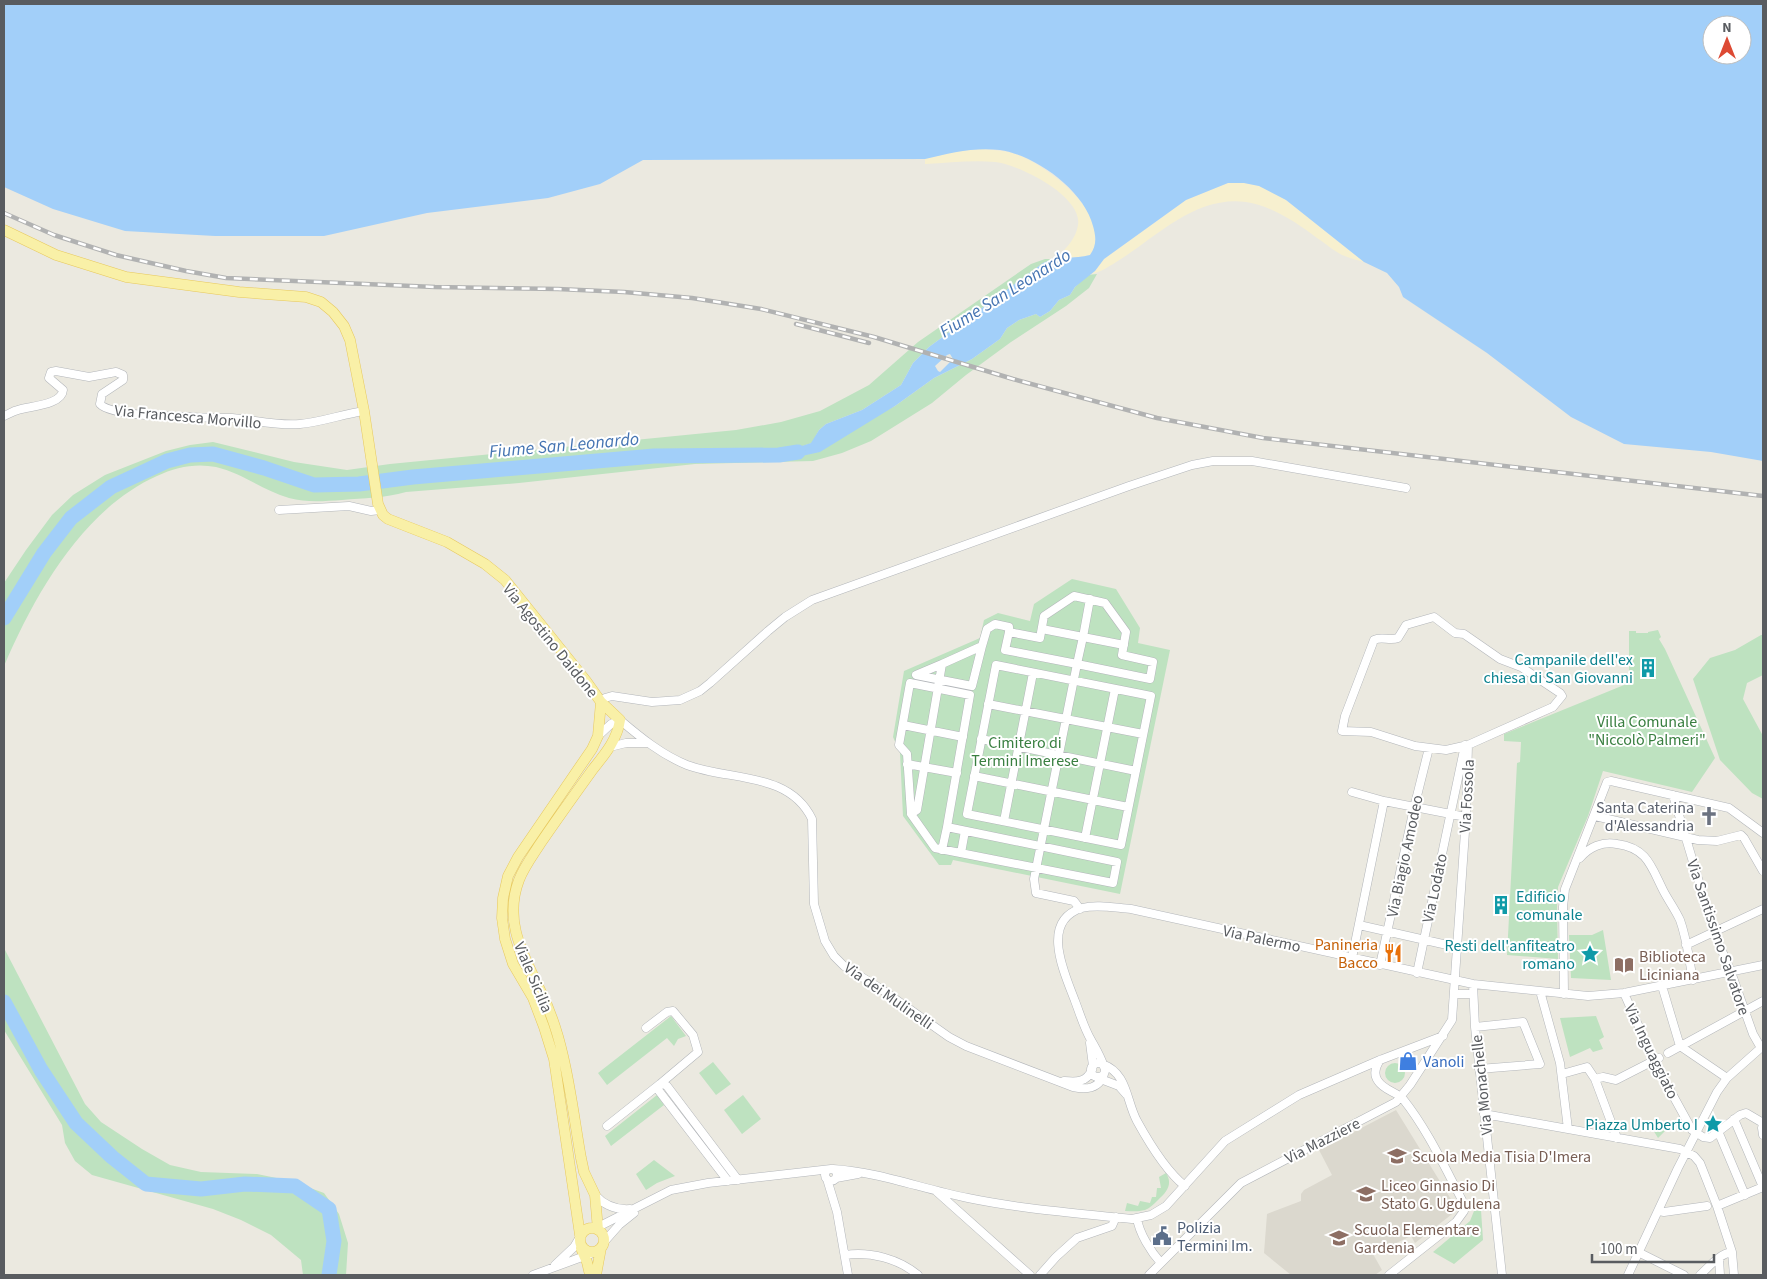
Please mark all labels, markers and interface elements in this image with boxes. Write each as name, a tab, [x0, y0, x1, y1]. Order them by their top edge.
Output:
north arrow	[1702, 15, 1752, 65]
text: N	[1722, 18, 1732, 38]
water label: Fiume San Leonardo	[935, 243, 1076, 344]
street label: Via Francesca Morvillo	[113, 400, 262, 434]
water label: Fiume San Leonardo	[488, 426, 640, 465]
street label: Via Agostino Daidone	[497, 579, 603, 702]
place label: Campanile dell'ex chiesa di San Giovanni	[1484, 649, 1633, 689]
building icon: Campanile dell'ex chiesa di San Giovanni	[1637, 657, 1659, 679]
park label: Villa Comunale "Niccolò Palmeri"	[1588, 711, 1706, 751]
park label: Cimitero di Termini Imerese	[971, 732, 1079, 772]
street label: Via Fossola	[1454, 759, 1480, 834]
street label: Via Biagio Amodeo	[1381, 793, 1429, 920]
place label: Santa Caterina d'Alessandria	[1596, 797, 1694, 837]
church icon: Santa Caterina d'Alessandria	[1698, 805, 1720, 827]
street label: Via Lodato	[1417, 852, 1453, 925]
street label: Via Santissimo Salvatore	[1681, 856, 1755, 1018]
place label: Edificio comunale	[1516, 886, 1582, 926]
building icon: Edificio comunale	[1490, 894, 1512, 916]
street label: Via Palermo	[1221, 920, 1303, 958]
place label: Panineria Bacco	[1315, 934, 1378, 974]
place label: Resti dell'anfiteatro romano	[1445, 935, 1575, 975]
street label: Viale Sicilia	[508, 938, 558, 1016]
restaurant icon: Panineria Bacco	[1382, 942, 1404, 964]
place icon: Resti dell'anfiteatro romano	[1579, 943, 1601, 965]
place label: Biblioteca Liciniana	[1639, 946, 1706, 986]
library icon: Biblioteca Liciniana	[1613, 954, 1635, 976]
street label: Via dei Mulinelli	[839, 957, 938, 1035]
street label: Via Inguaggiato	[1619, 1000, 1684, 1103]
street label: Via Monachelle	[1466, 1034, 1498, 1136]
shop icon: Vanoli	[1397, 1050, 1419, 1072]
place label: Vanoli	[1423, 1051, 1464, 1073]
street label: Via Mazziere	[1281, 1112, 1364, 1169]
place icon: Piazza Umberto I	[1702, 1113, 1724, 1135]
place label: Piazza Umberto I	[1585, 1114, 1698, 1136]
school or university icon: Scuola Media Tisia D'Imera	[1386, 1145, 1408, 1167]
place label: Scuola Media Tisia D'Imera	[1412, 1146, 1591, 1168]
place label: Liceo Ginnasio Di Stato G. Ugdulena	[1381, 1175, 1501, 1215]
school or university icon: Liceo Ginnasio Di Stato G. Ugdulena	[1355, 1183, 1377, 1205]
place label: Polizia Termini Im.	[1177, 1217, 1253, 1257]
place label: Scuola Elementare Gardenia	[1354, 1219, 1479, 1259]
public building icon: Polizia Termini Im.	[1151, 1225, 1173, 1247]
school or university icon: Scuola Elementare Gardenia	[1328, 1227, 1350, 1249]
scale bar	[1592, 1232, 1714, 1264]
text: 100 m	[1600, 1239, 1638, 1260]

